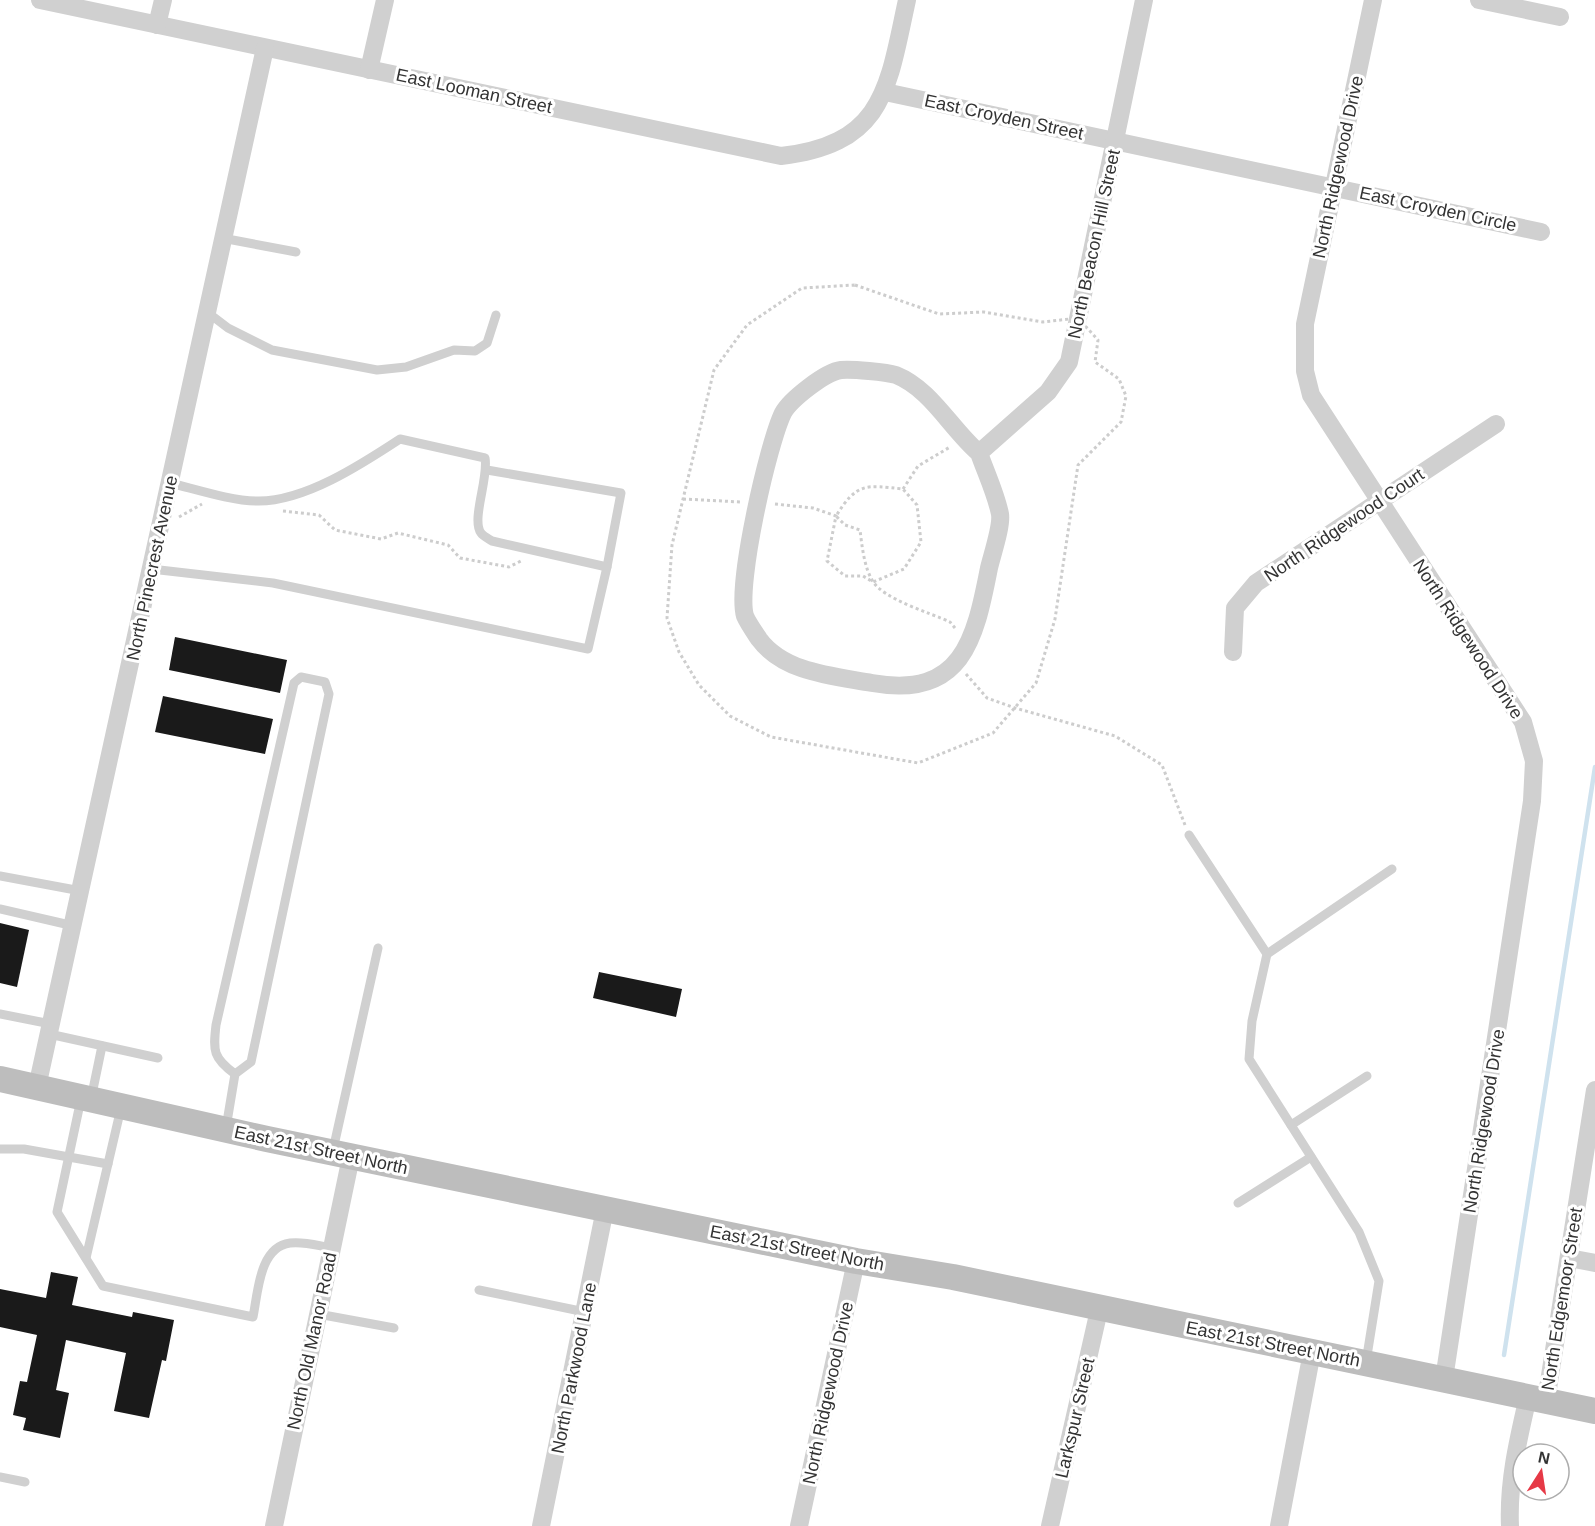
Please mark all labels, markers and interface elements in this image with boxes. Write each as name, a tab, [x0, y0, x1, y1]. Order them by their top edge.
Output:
street label: East Looman Street	[394, 65, 554, 117]
street label: North Ridgewood Drive	[1309, 74, 1367, 260]
street label: East Croyden Street	[923, 90, 1085, 144]
street label: North Beacon Hill Street	[1064, 147, 1124, 341]
street label: East Croyden Circle	[1358, 183, 1518, 235]
street label: North Ridgewood Court	[1260, 464, 1428, 586]
street label: North Pinecrest Avenue	[123, 474, 181, 662]
street label: North Ridgewood Drive	[1409, 556, 1527, 722]
street label: North Ridgewood Drive	[1460, 1028, 1508, 1214]
street label: East 21st Street North	[232, 1122, 410, 1178]
street label: North Edgemoor Street	[1538, 1206, 1586, 1392]
street label: East 21st Street North	[708, 1221, 886, 1275]
street label: North Old Manor Road	[283, 1250, 341, 1432]
street label: North Parkwood Lane	[548, 1281, 600, 1455]
street label: North Ridgewood Drive	[799, 1300, 857, 1486]
street label: East 21st Street North	[1184, 1317, 1362, 1371]
street label: Larkspur Street	[1051, 1356, 1099, 1480]
north arrow	[1511, 1442, 1571, 1502]
text: N	[1537, 1448, 1551, 1467]

